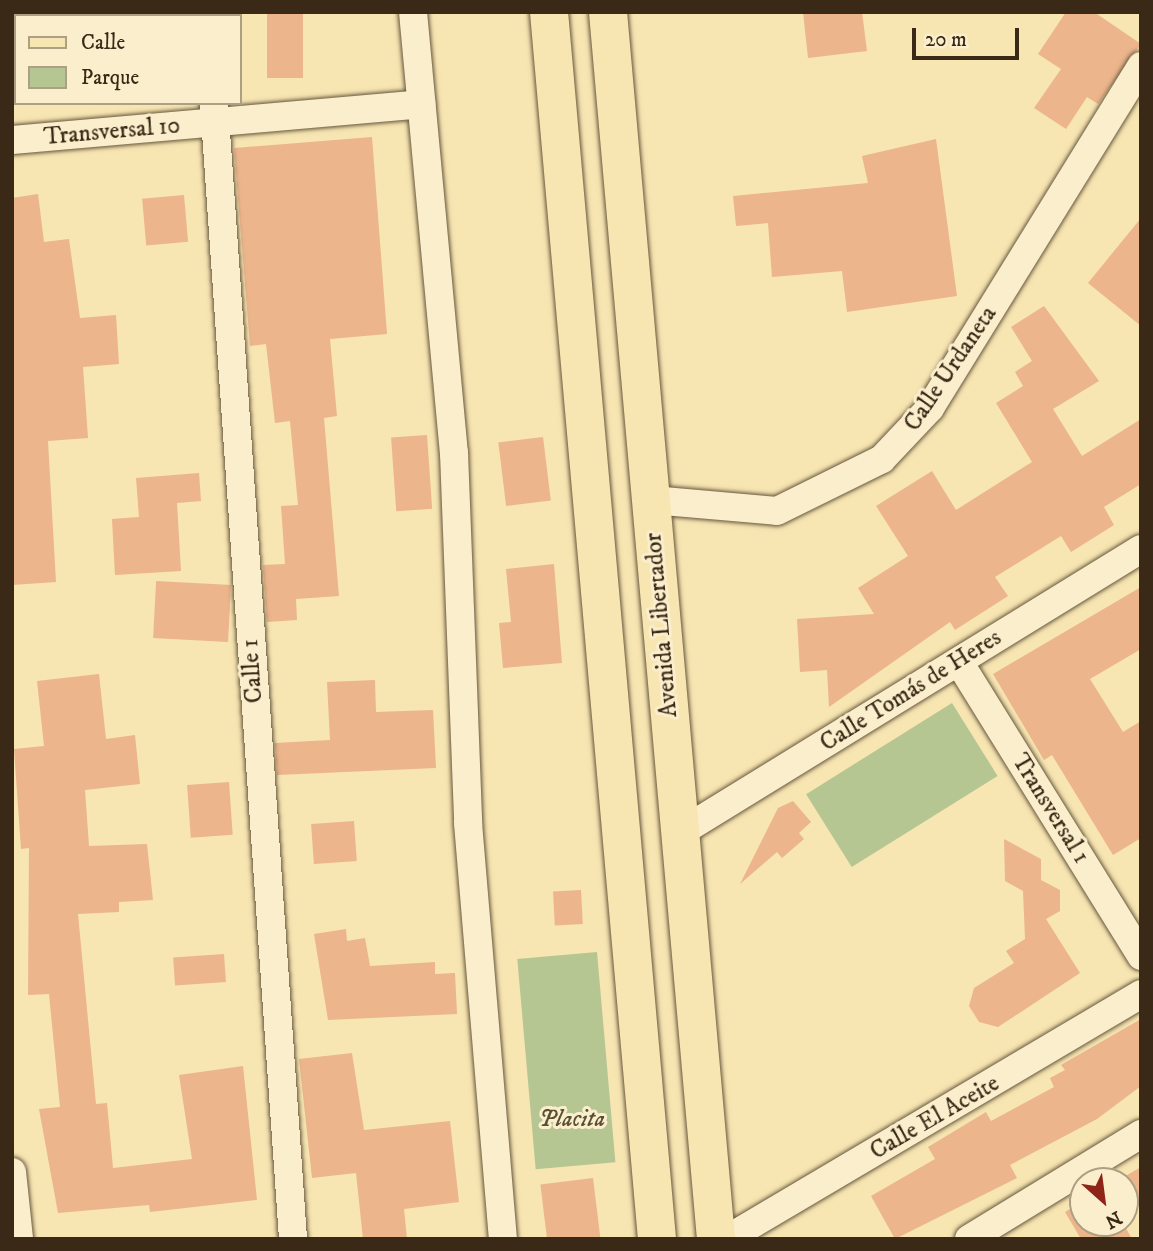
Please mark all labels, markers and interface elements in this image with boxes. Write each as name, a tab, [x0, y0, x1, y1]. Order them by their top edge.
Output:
legend	[14, 14, 242, 105]
scale bar	[915, 14, 1022, 58]
text: 20 m	[925, 27, 967, 53]
text: Calle	[81, 30, 125, 56]
text: Parque	[81, 65, 139, 91]
street label: Transversal 10	[43, 112, 181, 152]
street label: Calle Urdaneta	[899, 301, 1003, 437]
street label: Avenida Libertador	[640, 531, 684, 719]
street label: Calle Tomás de Heres	[815, 624, 1007, 758]
street label: Calle 1	[236, 638, 270, 704]
street label: Transversal 1	[1005, 749, 1095, 869]
street label: Calle El Aceite	[865, 1069, 1005, 1167]
park label: Placita	[539, 1106, 605, 1134]
north arrow	[1069, 1167, 1139, 1237]
text: N	[1101, 1205, 1125, 1233]

